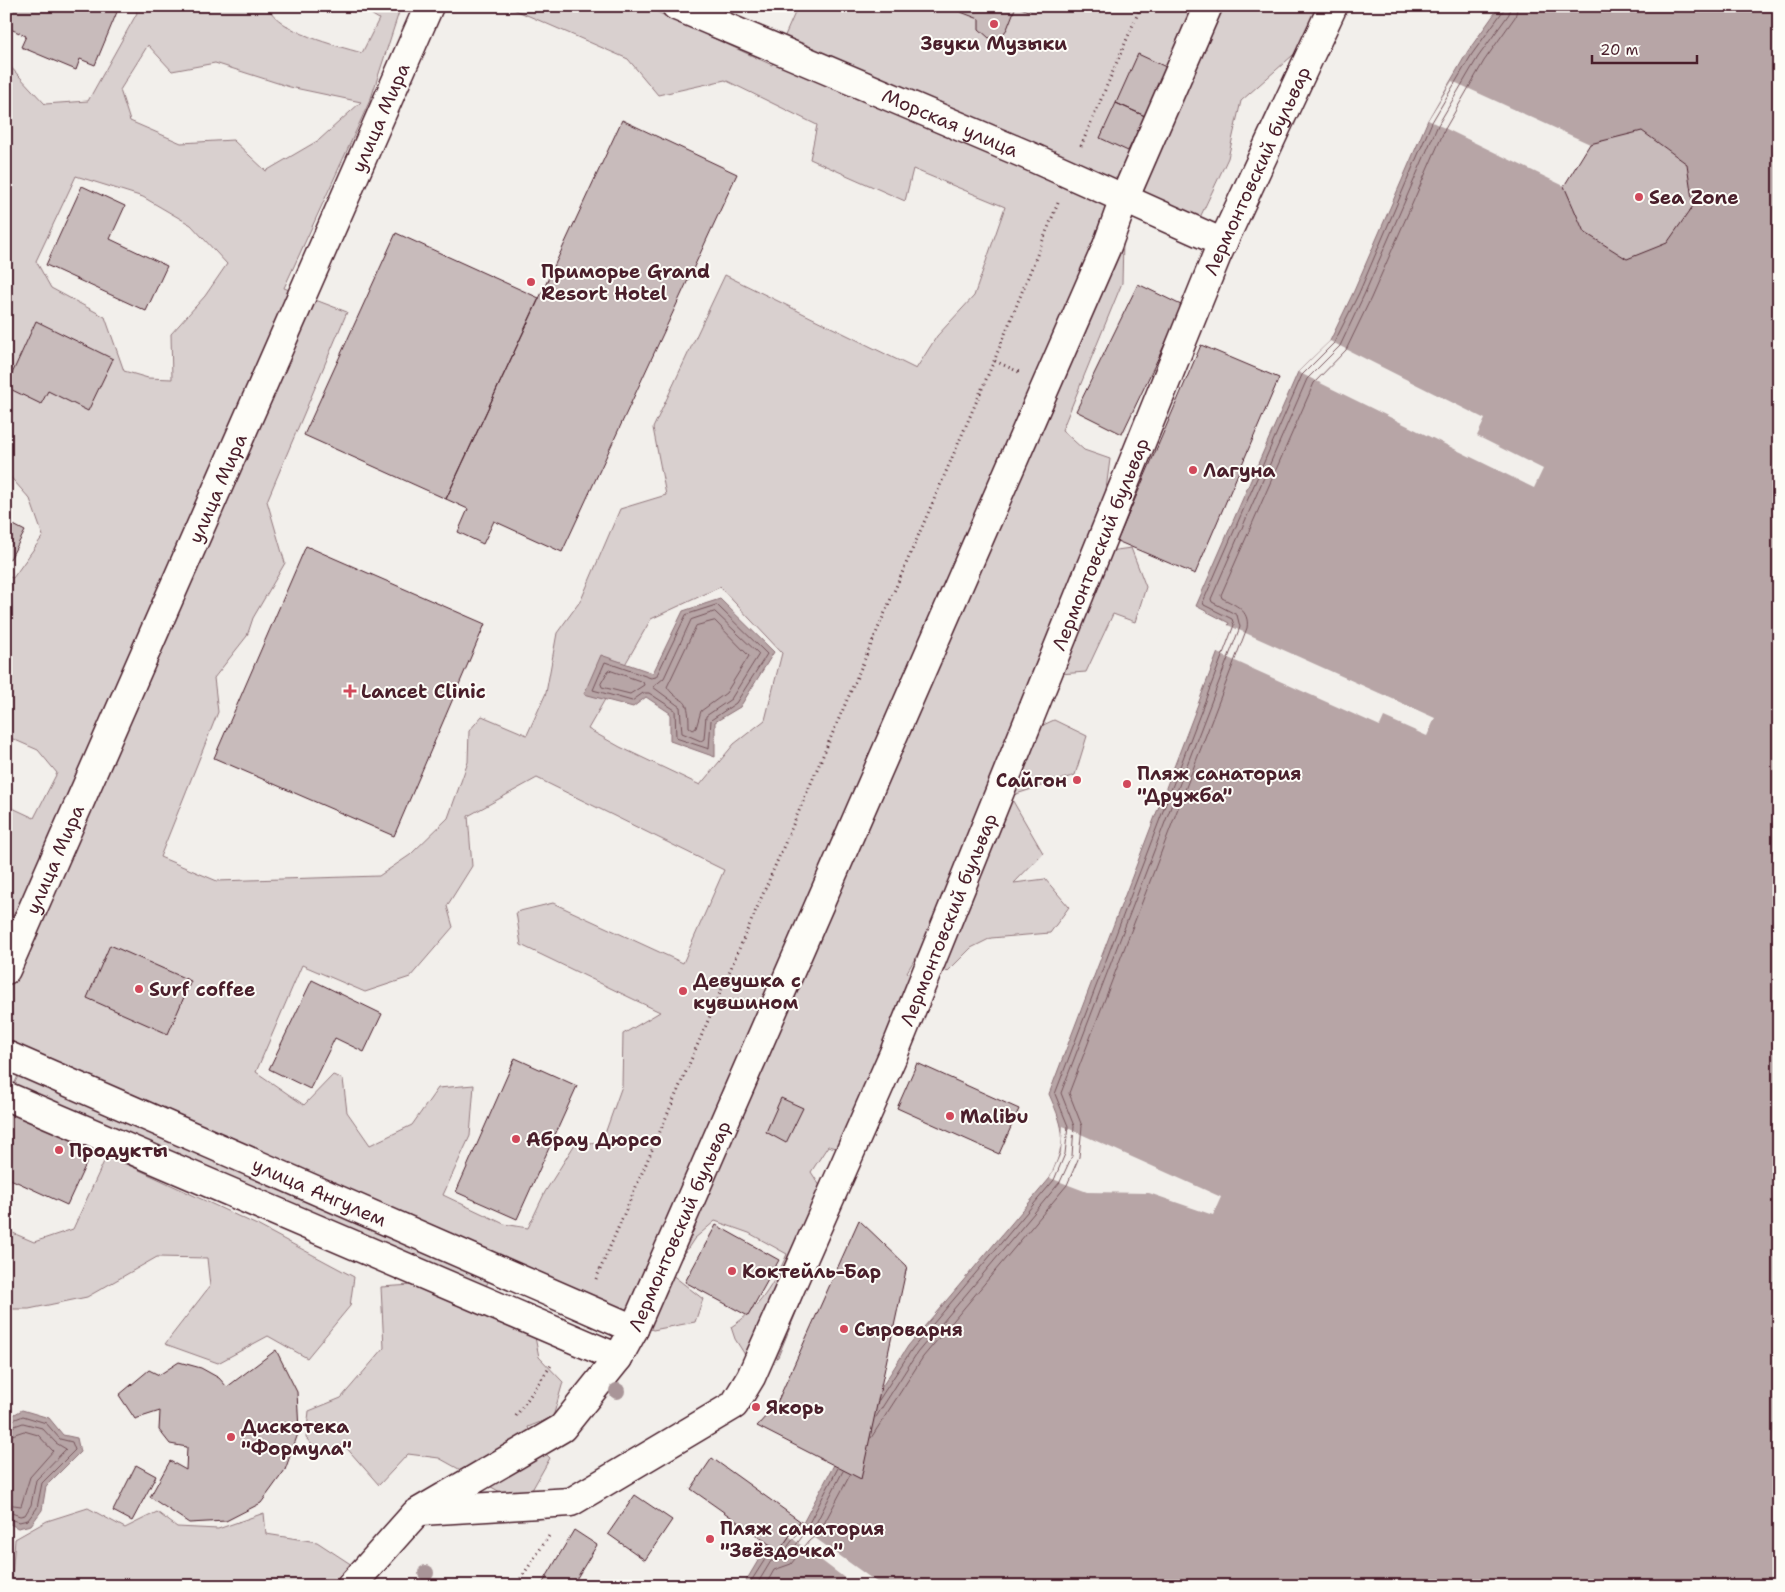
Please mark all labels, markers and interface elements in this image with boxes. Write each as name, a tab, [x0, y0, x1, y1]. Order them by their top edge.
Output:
marker: Звуки Музыки	[988, 18, 1000, 30]
place label: Звуки Музыки	[921, 31, 1067, 56]
scale bar	[1592, 32, 1698, 64]
text: 20 m	[1600, 40, 1639, 60]
street label: улица Мира	[345, 59, 415, 176]
street label: Лермонтовский бульвар	[1198, 62, 1316, 279]
street label: Морская улица	[878, 82, 1023, 163]
place label: Sea Zone	[1649, 185, 1739, 210]
marker: Sea Zone	[1633, 191, 1645, 203]
place label: Приморье Grand Resort Hotel	[541, 259, 710, 306]
marker: Приморье Grand Resort Hotel	[525, 276, 537, 288]
street label: улица Мира	[182, 429, 252, 547]
street label: Лермонтовский бульвар	[1046, 434, 1154, 654]
place label: Лагуна	[1203, 458, 1276, 483]
marker: Лагуна	[1187, 464, 1199, 476]
place label: Lancet Clinic	[361, 679, 486, 704]
marker: Lancet Clinic	[343, 684, 357, 698]
place label: Пляж санатория "Дружба"	[1137, 761, 1302, 808]
place label: Сайгон	[996, 768, 1067, 793]
marker: Сайгон	[1071, 774, 1083, 786]
marker: Пляж санатория "Дружба"	[1121, 778, 1133, 790]
street label: улица Мира	[20, 800, 90, 918]
street label: Лермонтовский бульвар	[894, 809, 1002, 1030]
place label: Девушка с кувшином	[693, 968, 801, 1015]
place label: Surf coffee	[149, 977, 255, 1002]
marker: Surf coffee	[133, 983, 145, 995]
marker: Девушка с кувшином	[677, 985, 689, 997]
place label: Malibu	[960, 1104, 1029, 1129]
marker: Malibu	[944, 1110, 956, 1122]
street label: Лермонтовский бульвар	[622, 1117, 736, 1335]
place label: Абрау Дюрсо	[526, 1127, 662, 1152]
marker: Абрау Дюрсо	[510, 1133, 522, 1145]
place label: Продукты	[69, 1138, 168, 1163]
marker: Продукты	[53, 1144, 65, 1156]
street label: улица Ангулем	[248, 1152, 391, 1232]
place label: Коктейль-Бар	[742, 1259, 881, 1284]
marker: Коктейль-Бар	[726, 1265, 738, 1277]
place label: Сыроварня	[854, 1317, 963, 1342]
marker: Сыроварня	[838, 1323, 850, 1335]
place label: Якорь	[766, 1395, 824, 1420]
marker: Якорь	[750, 1401, 762, 1413]
place label: Дискотека "Формула"	[241, 1414, 352, 1461]
marker: Дискотека "Формула"	[225, 1431, 237, 1443]
place label: Пляж санатория "Звёздочка"	[720, 1516, 885, 1563]
marker: Пляж санатория "Звёздочка"	[704, 1533, 716, 1545]

